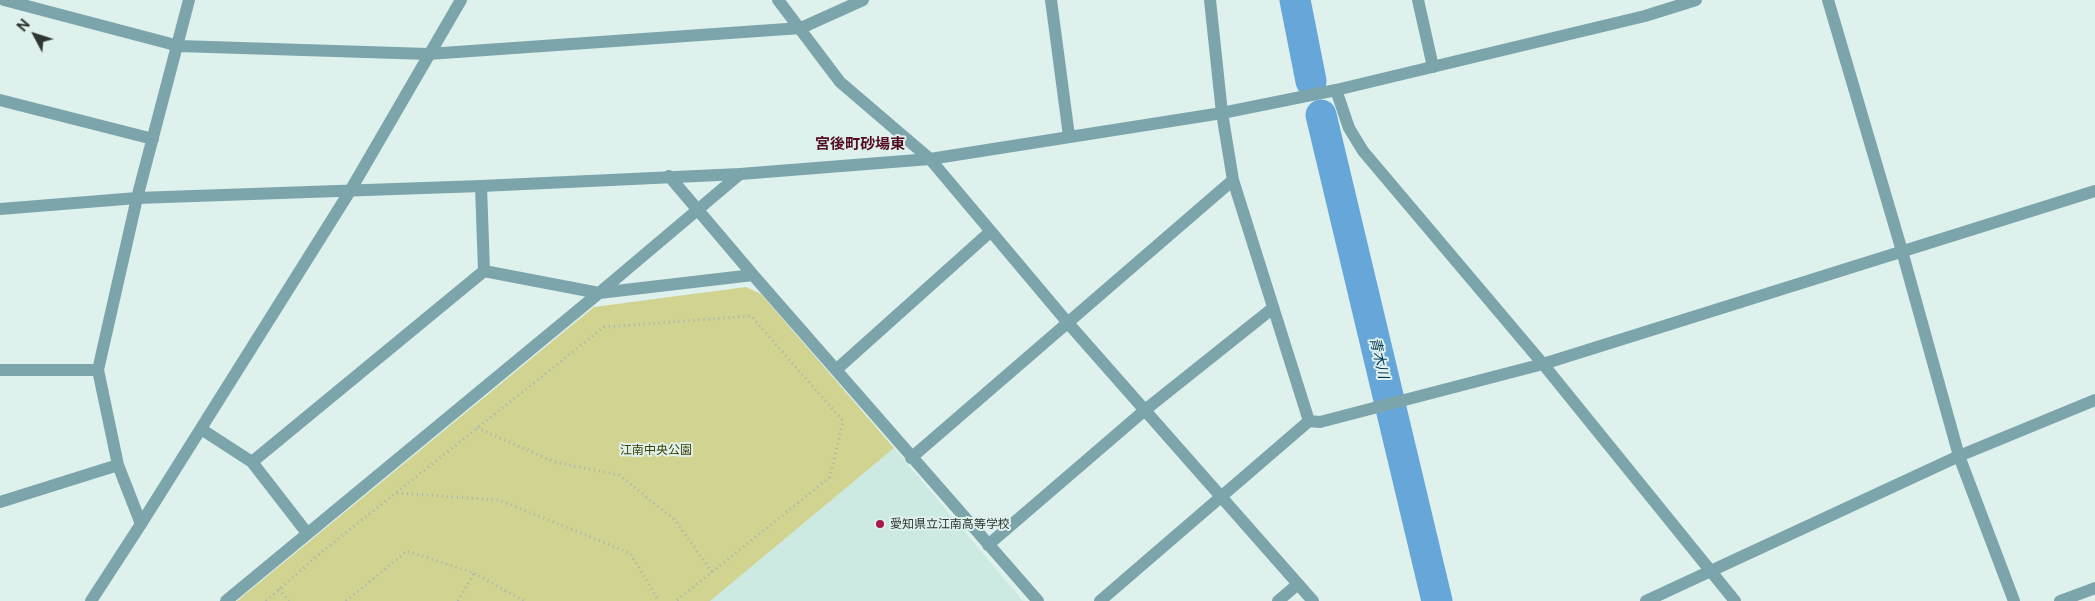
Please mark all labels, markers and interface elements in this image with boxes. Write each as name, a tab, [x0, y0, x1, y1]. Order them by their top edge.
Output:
north arrow	[10, 10, 60, 60]
text: N	[14, 16, 33, 35]
district label: 宮後町砂場東	[815, 135, 905, 153]
water label: 青木川	[1366, 336, 1392, 380]
park label: 江南中央公園	[620, 443, 692, 457]
place label: 愛知県立江南高等学校	[890, 517, 1010, 531]
marker: 愛知県立江南高等学校	[874, 518, 886, 530]

